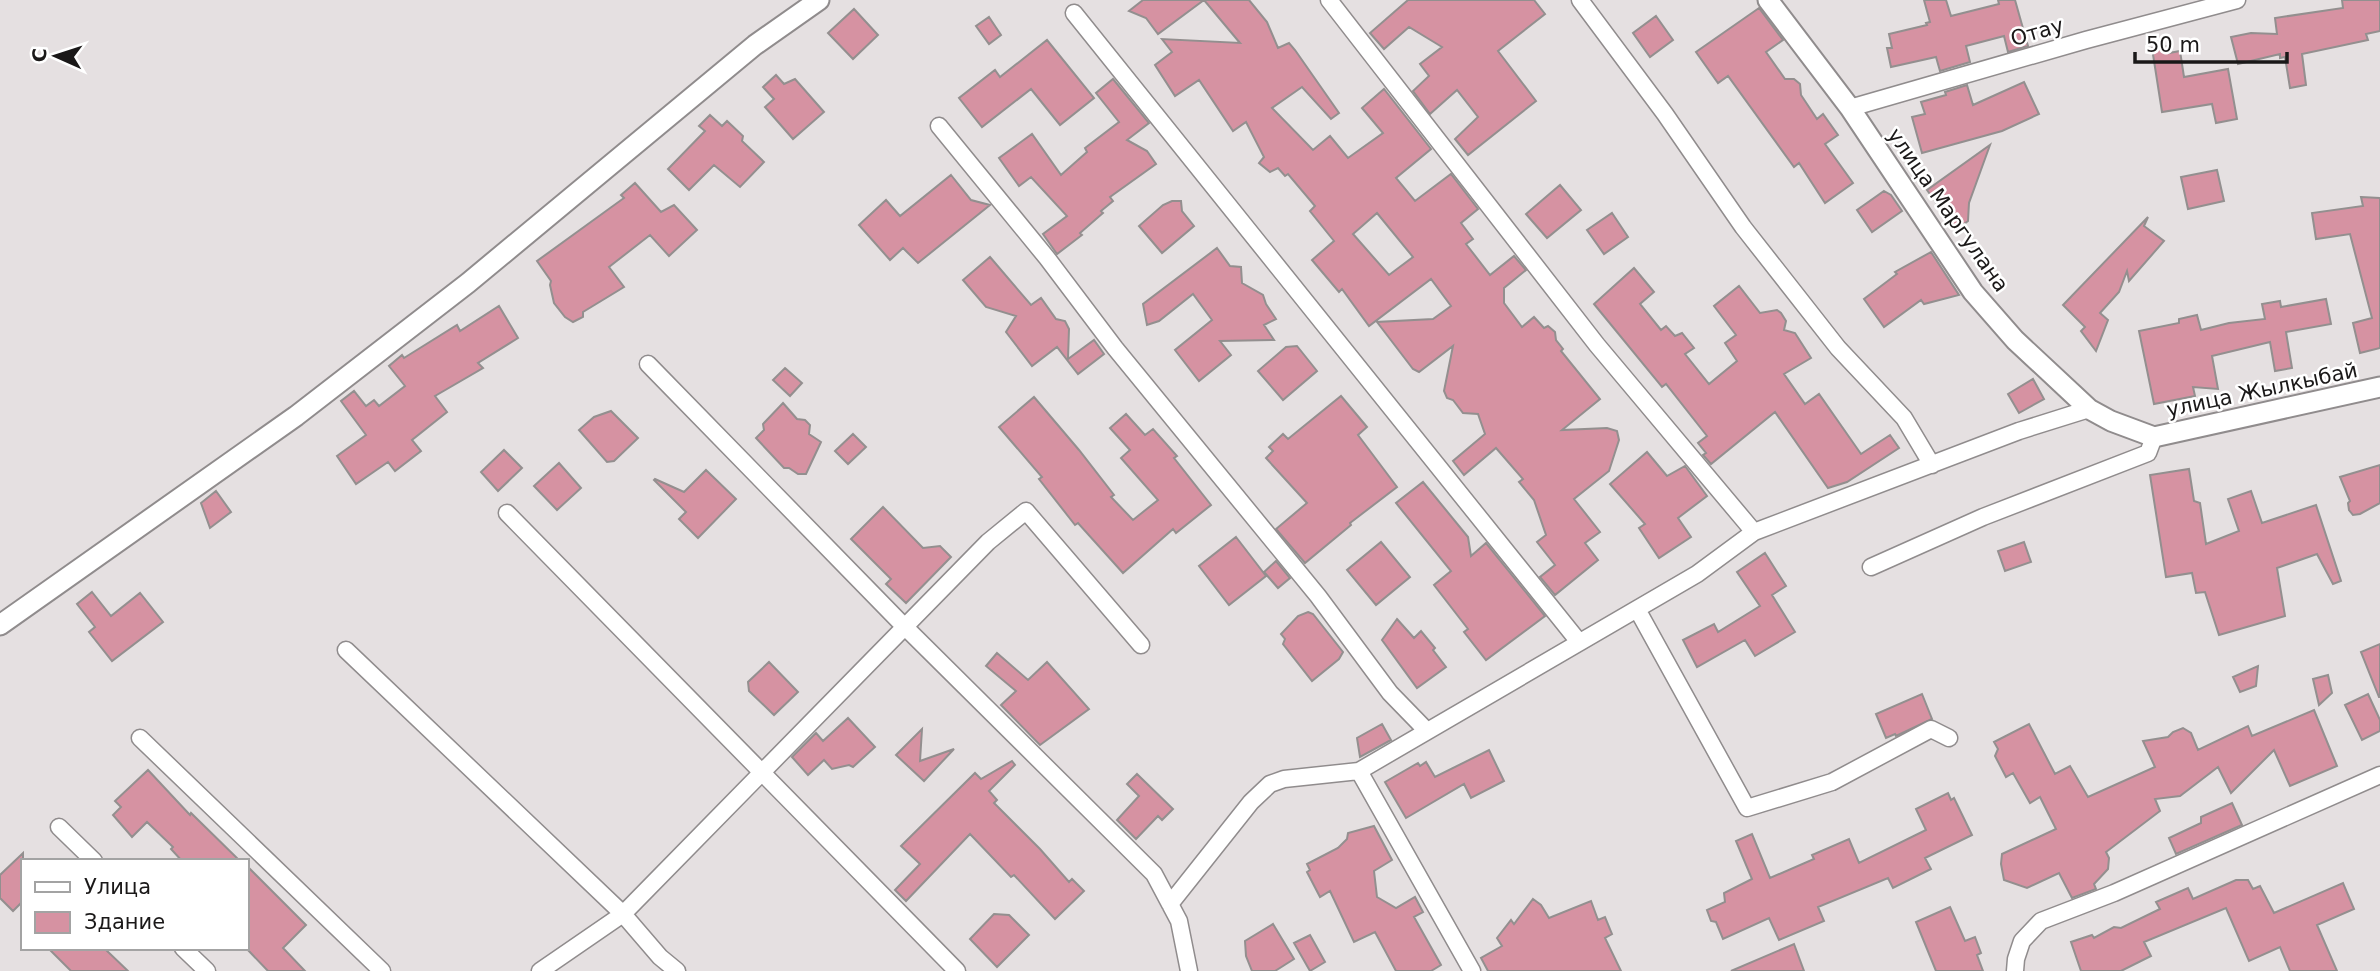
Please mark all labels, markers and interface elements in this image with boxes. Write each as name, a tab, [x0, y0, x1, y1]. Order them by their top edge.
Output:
street label: Отау	[2008, 13, 2066, 51]
north arrow	[21, 21, 91, 91]
scale bar	[2135, 21, 2287, 65]
text: 50 m	[2146, 33, 2200, 57]
text: С	[28, 48, 50, 63]
street label: улица Маргулана	[1883, 124, 2013, 296]
street label: улица Жылкыбай	[2164, 358, 2360, 422]
legend	[21, 859, 248, 950]
text: Улица	[84, 875, 151, 899]
text: Здание	[84, 910, 165, 934]

